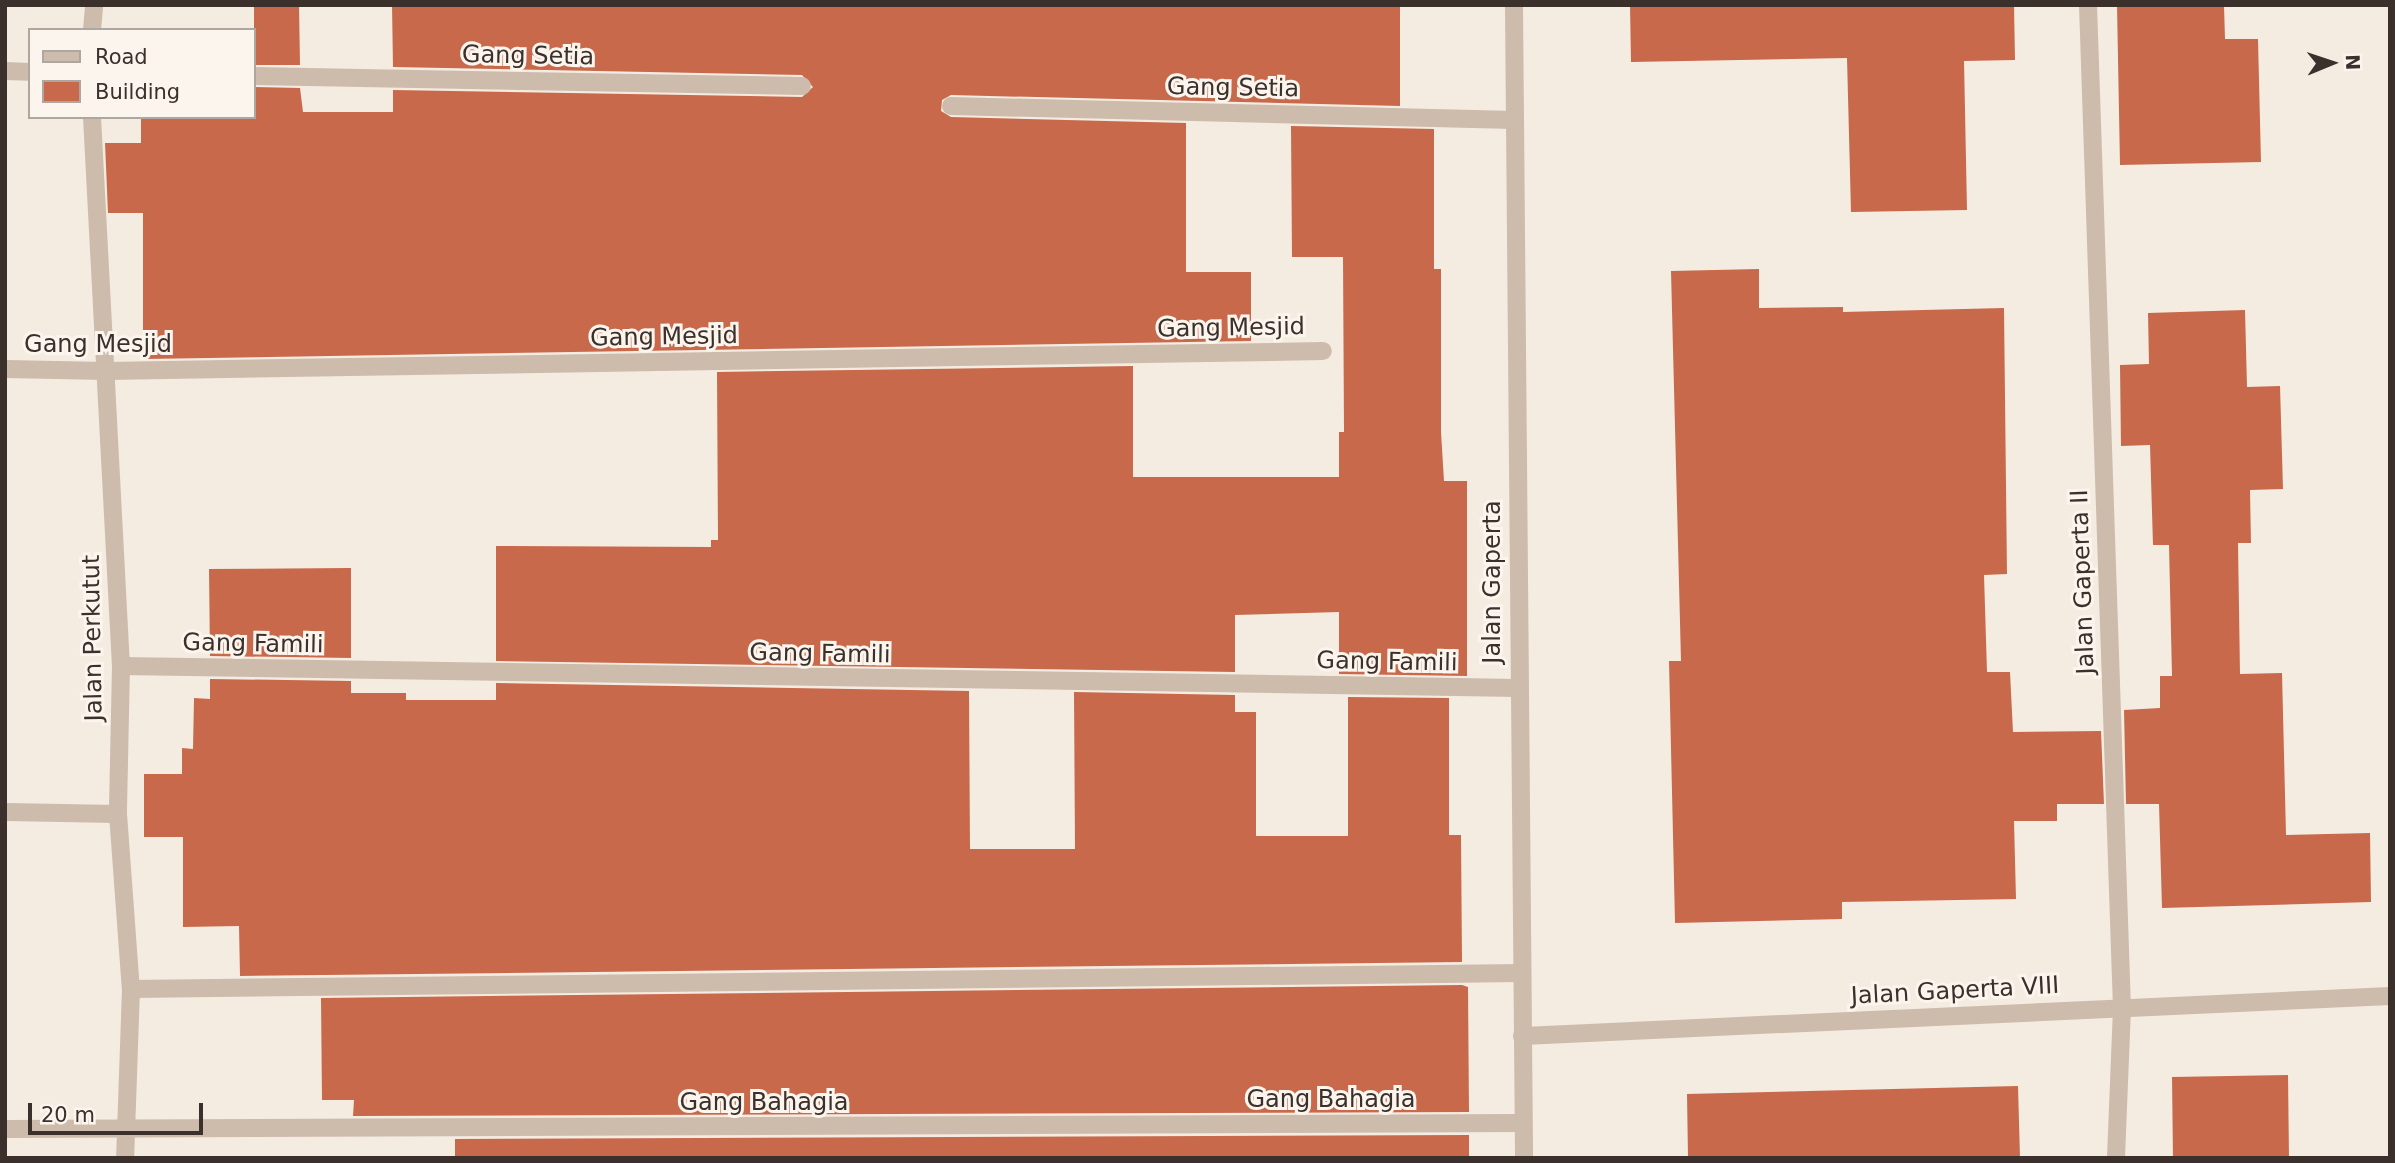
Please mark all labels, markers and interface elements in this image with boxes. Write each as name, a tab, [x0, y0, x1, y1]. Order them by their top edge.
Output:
legend	[28, 28, 256, 119]
north arrow	[2297, 28, 2367, 98]
street label: Gang Setia	[462, 40, 594, 72]
text: Road	[95, 45, 148, 69]
text: N	[2342, 54, 2364, 71]
street label: Gang Setia	[1167, 72, 1299, 104]
text: Building	[95, 80, 180, 104]
street label: Gang Mesjid	[1157, 312, 1305, 344]
street label: Gang Mesjid	[590, 321, 738, 353]
street label: Gang Mesjid	[24, 331, 172, 359]
street label: Jalan Gaperta II	[2065, 489, 2101, 675]
street label: Jalan Gaperta	[1479, 500, 1507, 664]
street label: Jalan Perkutut	[77, 554, 109, 722]
street label: Gang Famili	[182, 628, 324, 660]
street label: Gang Famili	[749, 638, 891, 670]
street label: Gang Famili	[1316, 646, 1458, 678]
street label: Jalan Gaperta VIII	[1850, 971, 2060, 1011]
street label: Gang Bahagia	[1246, 1086, 1416, 1114]
street label: Gang Bahagia	[679, 1089, 849, 1117]
scale bar	[32, 1090, 206, 1134]
text: 20 m	[41, 1103, 95, 1127]

